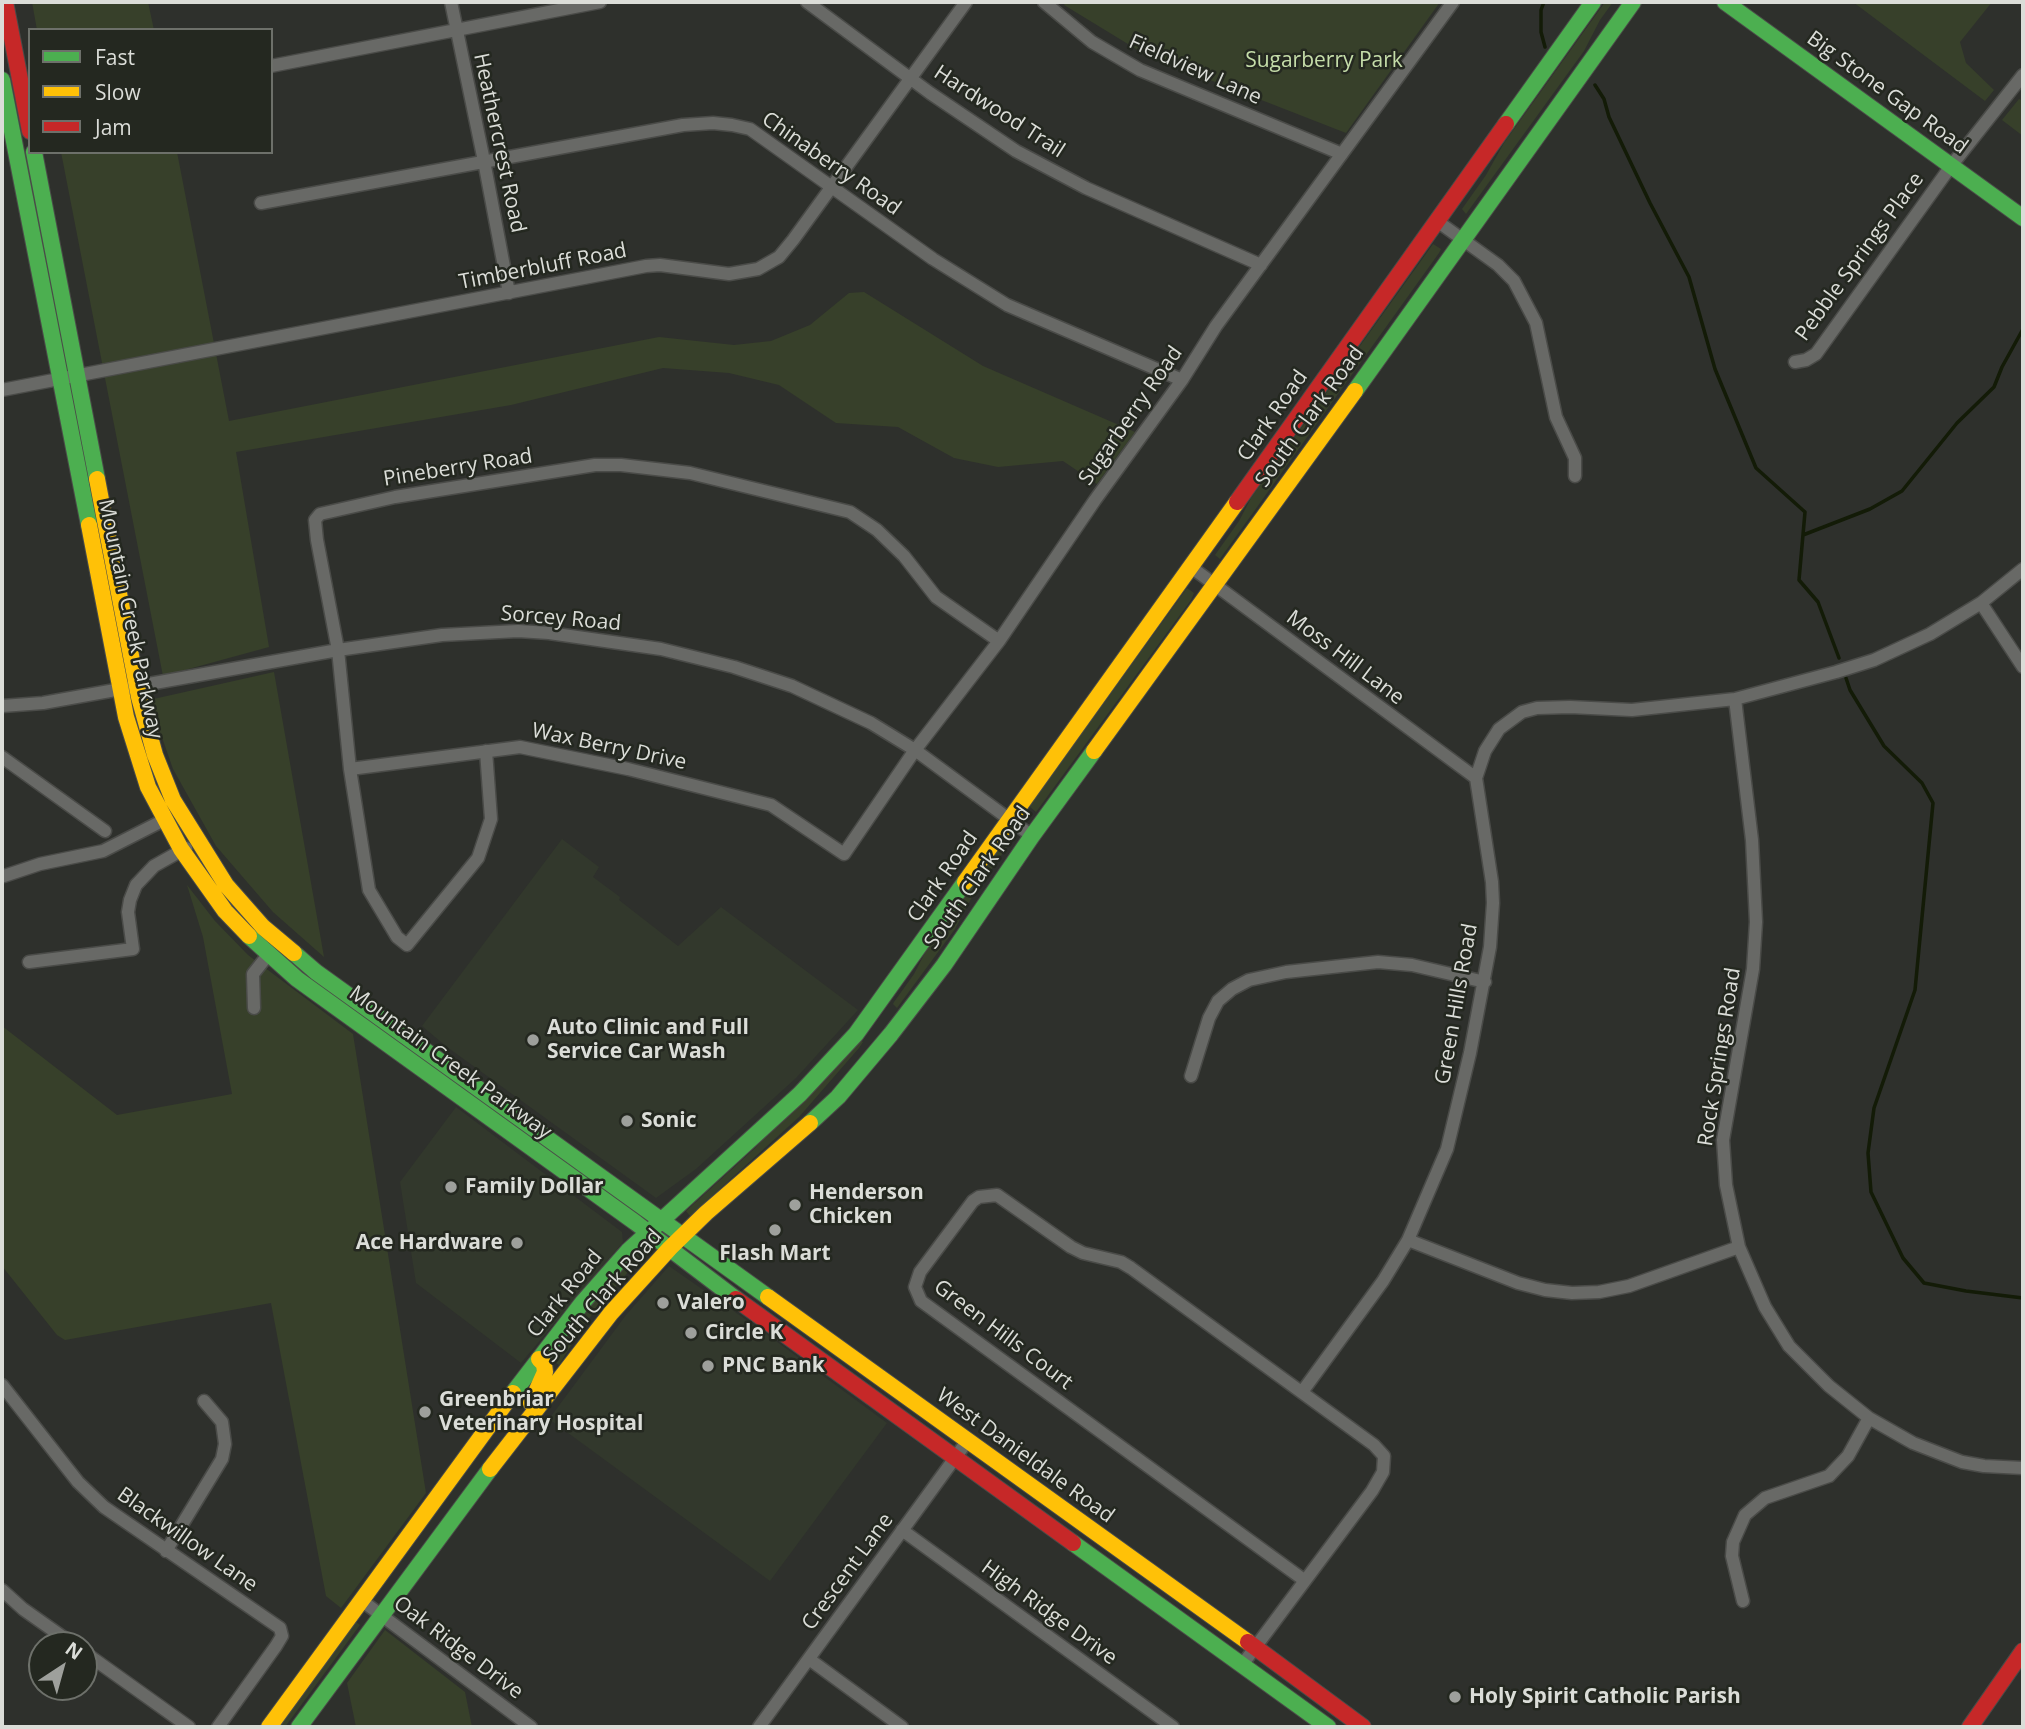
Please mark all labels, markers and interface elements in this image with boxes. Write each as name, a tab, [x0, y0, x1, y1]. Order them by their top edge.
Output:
street label: Big Stone Gap Road	[1802, 26, 1972, 160]
legend	[28, 28, 273, 154]
street label: Fieldview Lane	[1125, 29, 1265, 111]
text: Fast	[95, 43, 135, 71]
park label: Sugarberry Park	[1245, 48, 1403, 74]
street label: Heathercrest Road	[468, 51, 530, 235]
street label: Hardwood Trail	[929, 60, 1069, 164]
text: Slow	[95, 78, 141, 106]
street label: Chinaberry Road	[757, 107, 905, 221]
text: Jam	[95, 113, 132, 141]
street label: Pebble Springs Place	[1790, 168, 1930, 346]
street label: Timberbluff Road	[457, 238, 629, 296]
street label: Sugarberry Road	[1074, 342, 1188, 490]
street label: South Clark Road	[1250, 342, 1370, 492]
street label: Clark Road	[1232, 366, 1314, 466]
street label: Pineberry Road	[382, 444, 534, 492]
street label: Mountain Creek Parkway	[92, 497, 168, 741]
street label: Sorcey Road	[500, 601, 622, 637]
street label: Moss Hill Lane	[1281, 605, 1409, 711]
street label: Wax Berry Drive	[529, 718, 689, 776]
street label: South Clark Road	[919, 802, 1037, 954]
street label: Clark Road	[902, 827, 984, 927]
street label: Green Hills Road	[1430, 922, 1484, 1086]
street label: Rock Springs Road	[1693, 966, 1747, 1148]
street label: Mountain Creek Parkway	[344, 981, 556, 1145]
place label: Auto Clinic and Full Service Car Wash	[547, 1015, 749, 1065]
marker: Auto Clinic and Full Service Car Wash	[525, 1032, 541, 1048]
place label: Sonic	[641, 1108, 697, 1134]
marker: Sonic	[619, 1113, 635, 1129]
place label: Family Dollar	[465, 1174, 604, 1200]
marker: Family Dollar	[443, 1179, 459, 1195]
place label: Henderson Chicken	[809, 1180, 924, 1230]
marker: Henderson Chicken	[787, 1197, 803, 1213]
marker: Flash Mart	[767, 1222, 783, 1238]
street label: South Clark Road	[538, 1224, 668, 1368]
place label: Ace Hardware	[356, 1230, 503, 1256]
marker: Ace Hardware	[509, 1235, 525, 1251]
place label: Flash Mart	[719, 1241, 831, 1267]
street label: Clark Road	[522, 1245, 608, 1343]
street label: Green Hills Court	[929, 1275, 1077, 1395]
place label: Valero	[677, 1290, 745, 1316]
marker: Valero	[655, 1295, 671, 1311]
place label: Circle K	[705, 1320, 783, 1346]
marker: Circle K	[683, 1325, 699, 1341]
place label: PNC Bank	[722, 1353, 825, 1379]
marker: PNC Bank	[700, 1358, 716, 1374]
street label: West Danieldale Road	[931, 1383, 1119, 1529]
place label: Greenbriar Veterinary Hospital	[439, 1387, 643, 1437]
marker: Greenbriar Veterinary Hospital	[417, 1404, 433, 1420]
street label: Blackwillow Lane	[112, 1482, 262, 1598]
street label: Crescent Lane	[797, 1509, 899, 1635]
street label: High Ridge Drive	[976, 1555, 1122, 1671]
street label: Oak Ridge Drive	[388, 1591, 528, 1705]
north arrow	[28, 1631, 98, 1701]
text: N	[60, 1636, 88, 1666]
place label: Holy Spirit Catholic Parish	[1469, 1684, 1741, 1710]
marker: Holy Spirit Catholic Parish	[1447, 1689, 1463, 1705]

